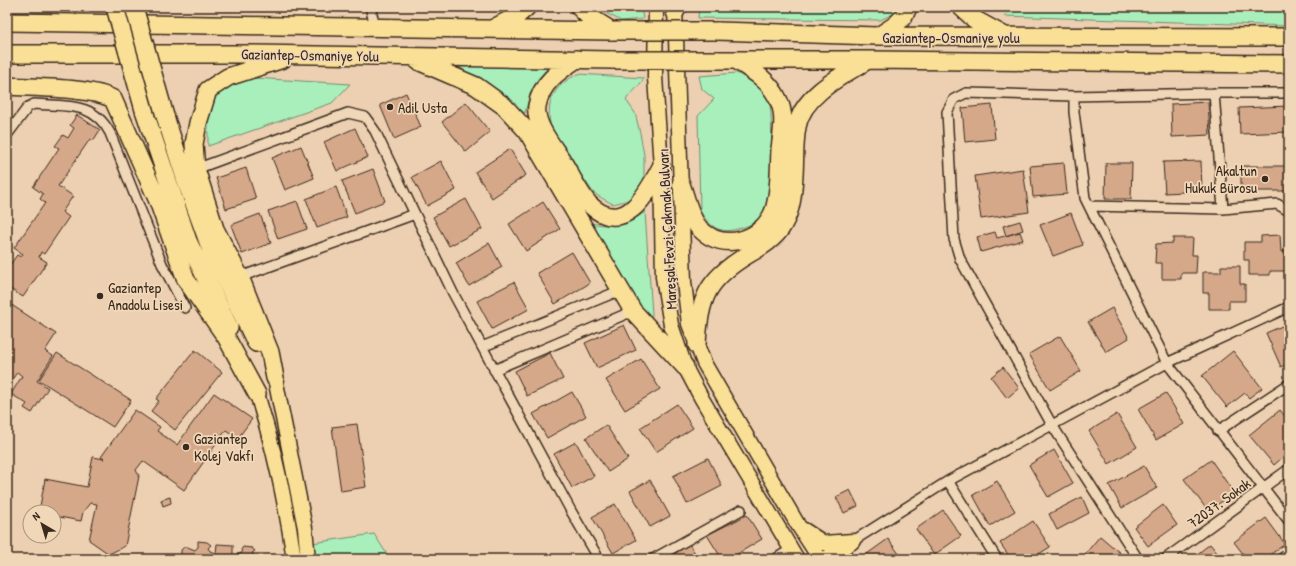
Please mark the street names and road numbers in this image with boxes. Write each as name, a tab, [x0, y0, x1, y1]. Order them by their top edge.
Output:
street label: Gaziantep-Osmaniye yolu	[882, 27, 1020, 48]
street label: Gaziantep-Osmaniye Yolu	[241, 43, 379, 67]
street label: Mareşal Fevzi Çakmak Bulvarı	[652, 148, 682, 310]
street label: 72037. Sokak	[1183, 473, 1255, 533]

